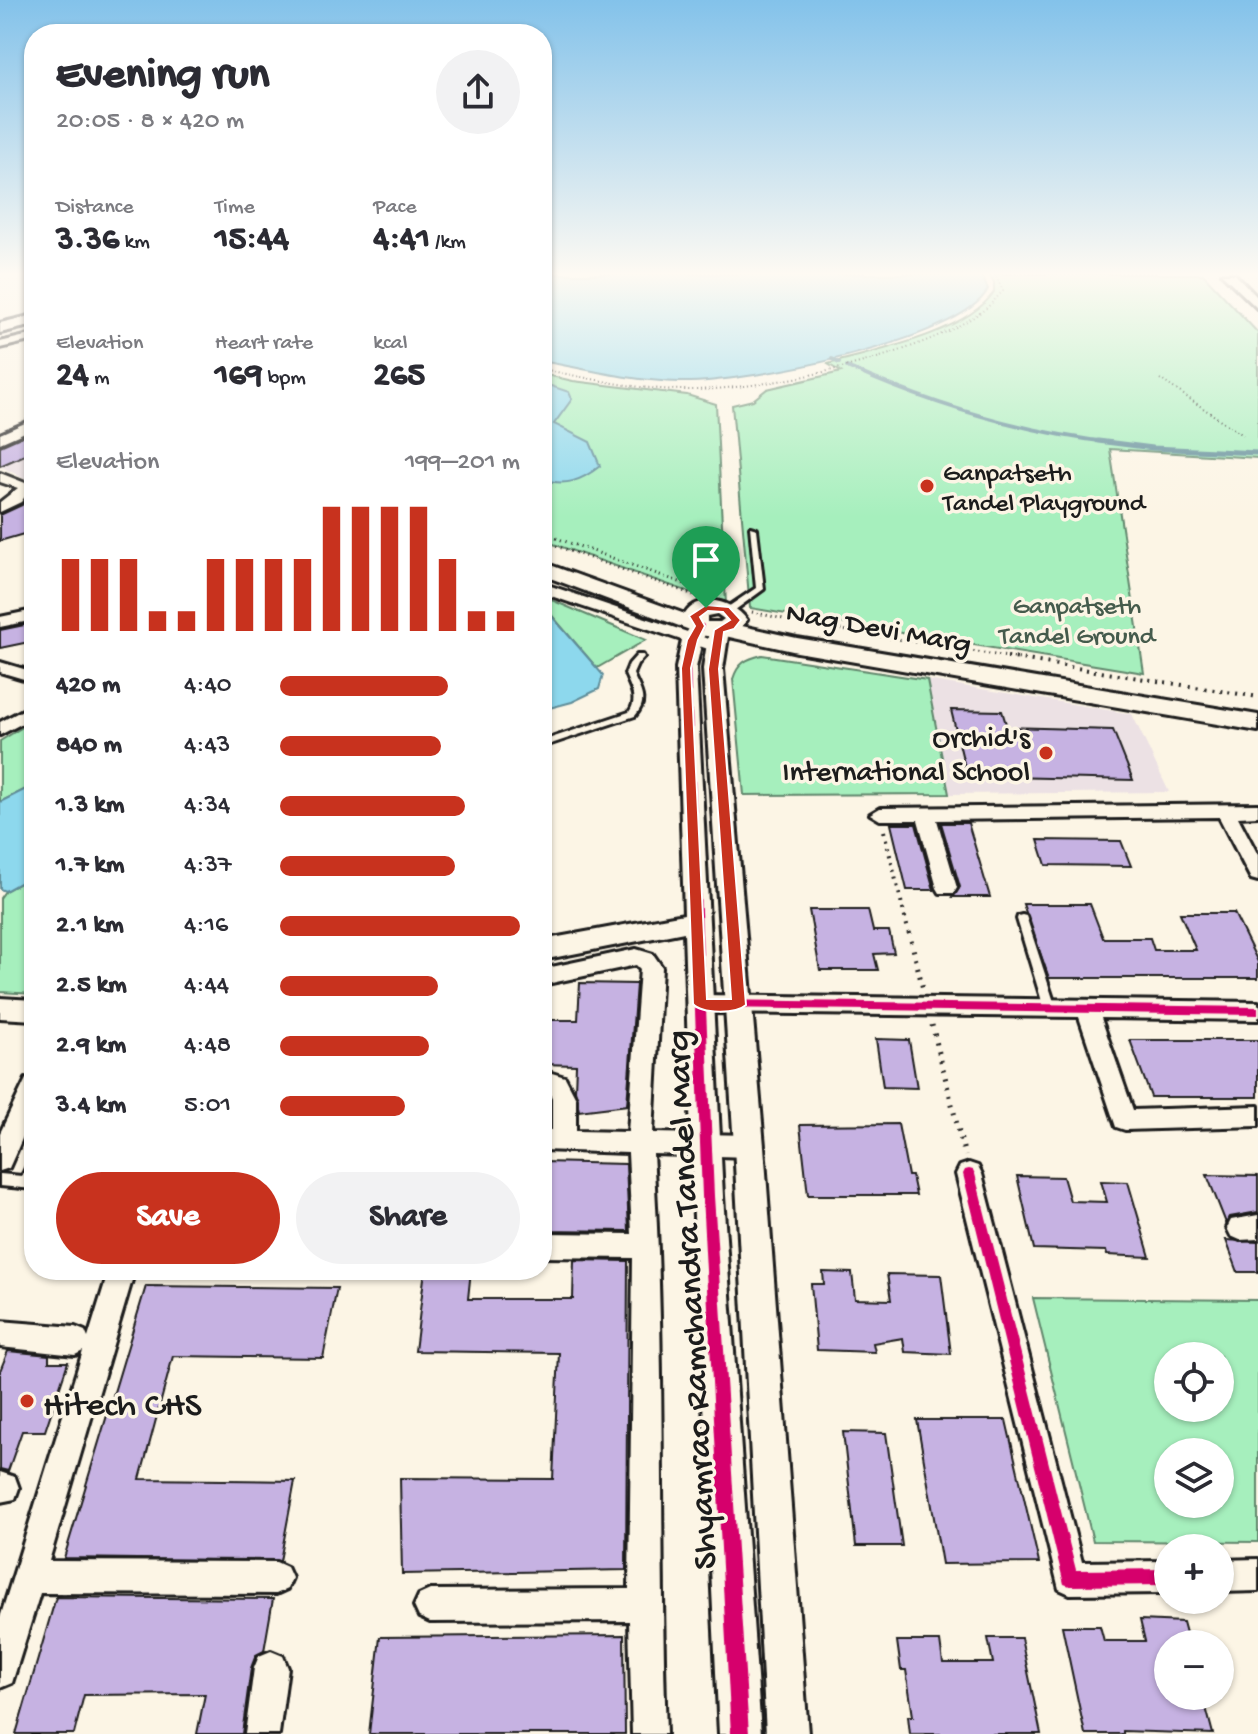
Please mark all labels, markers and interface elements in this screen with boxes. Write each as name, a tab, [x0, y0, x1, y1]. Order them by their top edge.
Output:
button: share	[436, 50, 520, 134]
text: Evening run	[56, 51, 269, 103]
text: 20:05 · 8 × 420 m	[56, 107, 244, 138]
text: Distance	[56, 195, 134, 221]
text: Time	[215, 195, 255, 221]
text: Pace	[373, 195, 417, 221]
text: 3.36	[56, 221, 119, 261]
text: 15:44	[215, 221, 289, 261]
text: 4:41	[373, 221, 430, 261]
text: km	[119, 230, 150, 256]
text: /km	[430, 230, 466, 256]
text: Elevation	[56, 331, 143, 357]
text: Heart rate	[215, 331, 313, 357]
text: kcal	[373, 331, 408, 357]
text: 24	[56, 357, 89, 397]
text: 169	[215, 357, 263, 397]
text: 265	[373, 357, 425, 397]
text: m	[89, 366, 110, 392]
text: bpm	[263, 366, 306, 392]
text: Elevation	[56, 448, 159, 479]
text: 199–201 m	[405, 448, 520, 479]
place label: Ganpatseth Tandel Playground	[941, 460, 1147, 521]
marker: Ganpatseth Tandel Playground	[918, 477, 936, 495]
pin	[672, 526, 740, 608]
icon: arrive	[684, 538, 728, 582]
park label: Ganpatseth Tandel Ground	[997, 593, 1157, 654]
street label: Nag Devi Marg	[783, 597, 974, 664]
text: 420 m	[56, 671, 120, 702]
text: 4:40	[184, 671, 232, 702]
place label: Orchid's International School	[782, 723, 1031, 792]
text: 840 m	[56, 731, 122, 762]
text: 4:43	[184, 731, 230, 762]
marker: Orchid's International School	[1037, 744, 1055, 762]
text: 1.3 km	[56, 791, 124, 822]
text: 4:34	[184, 791, 230, 822]
text: 1.7 km	[56, 851, 124, 882]
text: 4:37	[184, 851, 231, 882]
text: 2.1 km	[56, 911, 124, 942]
text: 4:16	[184, 911, 228, 942]
text: 2.5 km	[56, 971, 127, 1002]
text: 4:44	[184, 971, 229, 1002]
street label: Shyamrao Ramchandra Tandel Marg	[659, 1029, 730, 1570]
text: 2.9 km	[56, 1031, 126, 1062]
text: 4:48	[184, 1031, 231, 1062]
text: 3.4 km	[56, 1091, 126, 1122]
text: 5:01	[184, 1091, 231, 1122]
button: Save	[56, 1172, 280, 1264]
button: Share	[296, 1172, 520, 1264]
map controls	[1154, 1342, 1234, 1710]
button: locate	[1154, 1342, 1234, 1422]
place label: Hitech CHS	[43, 1386, 202, 1429]
marker: Hitech CHS	[18, 1392, 36, 1410]
button: layers	[1154, 1438, 1234, 1518]
button: +	[1154, 1534, 1234, 1614]
button: −	[1154, 1630, 1234, 1710]

